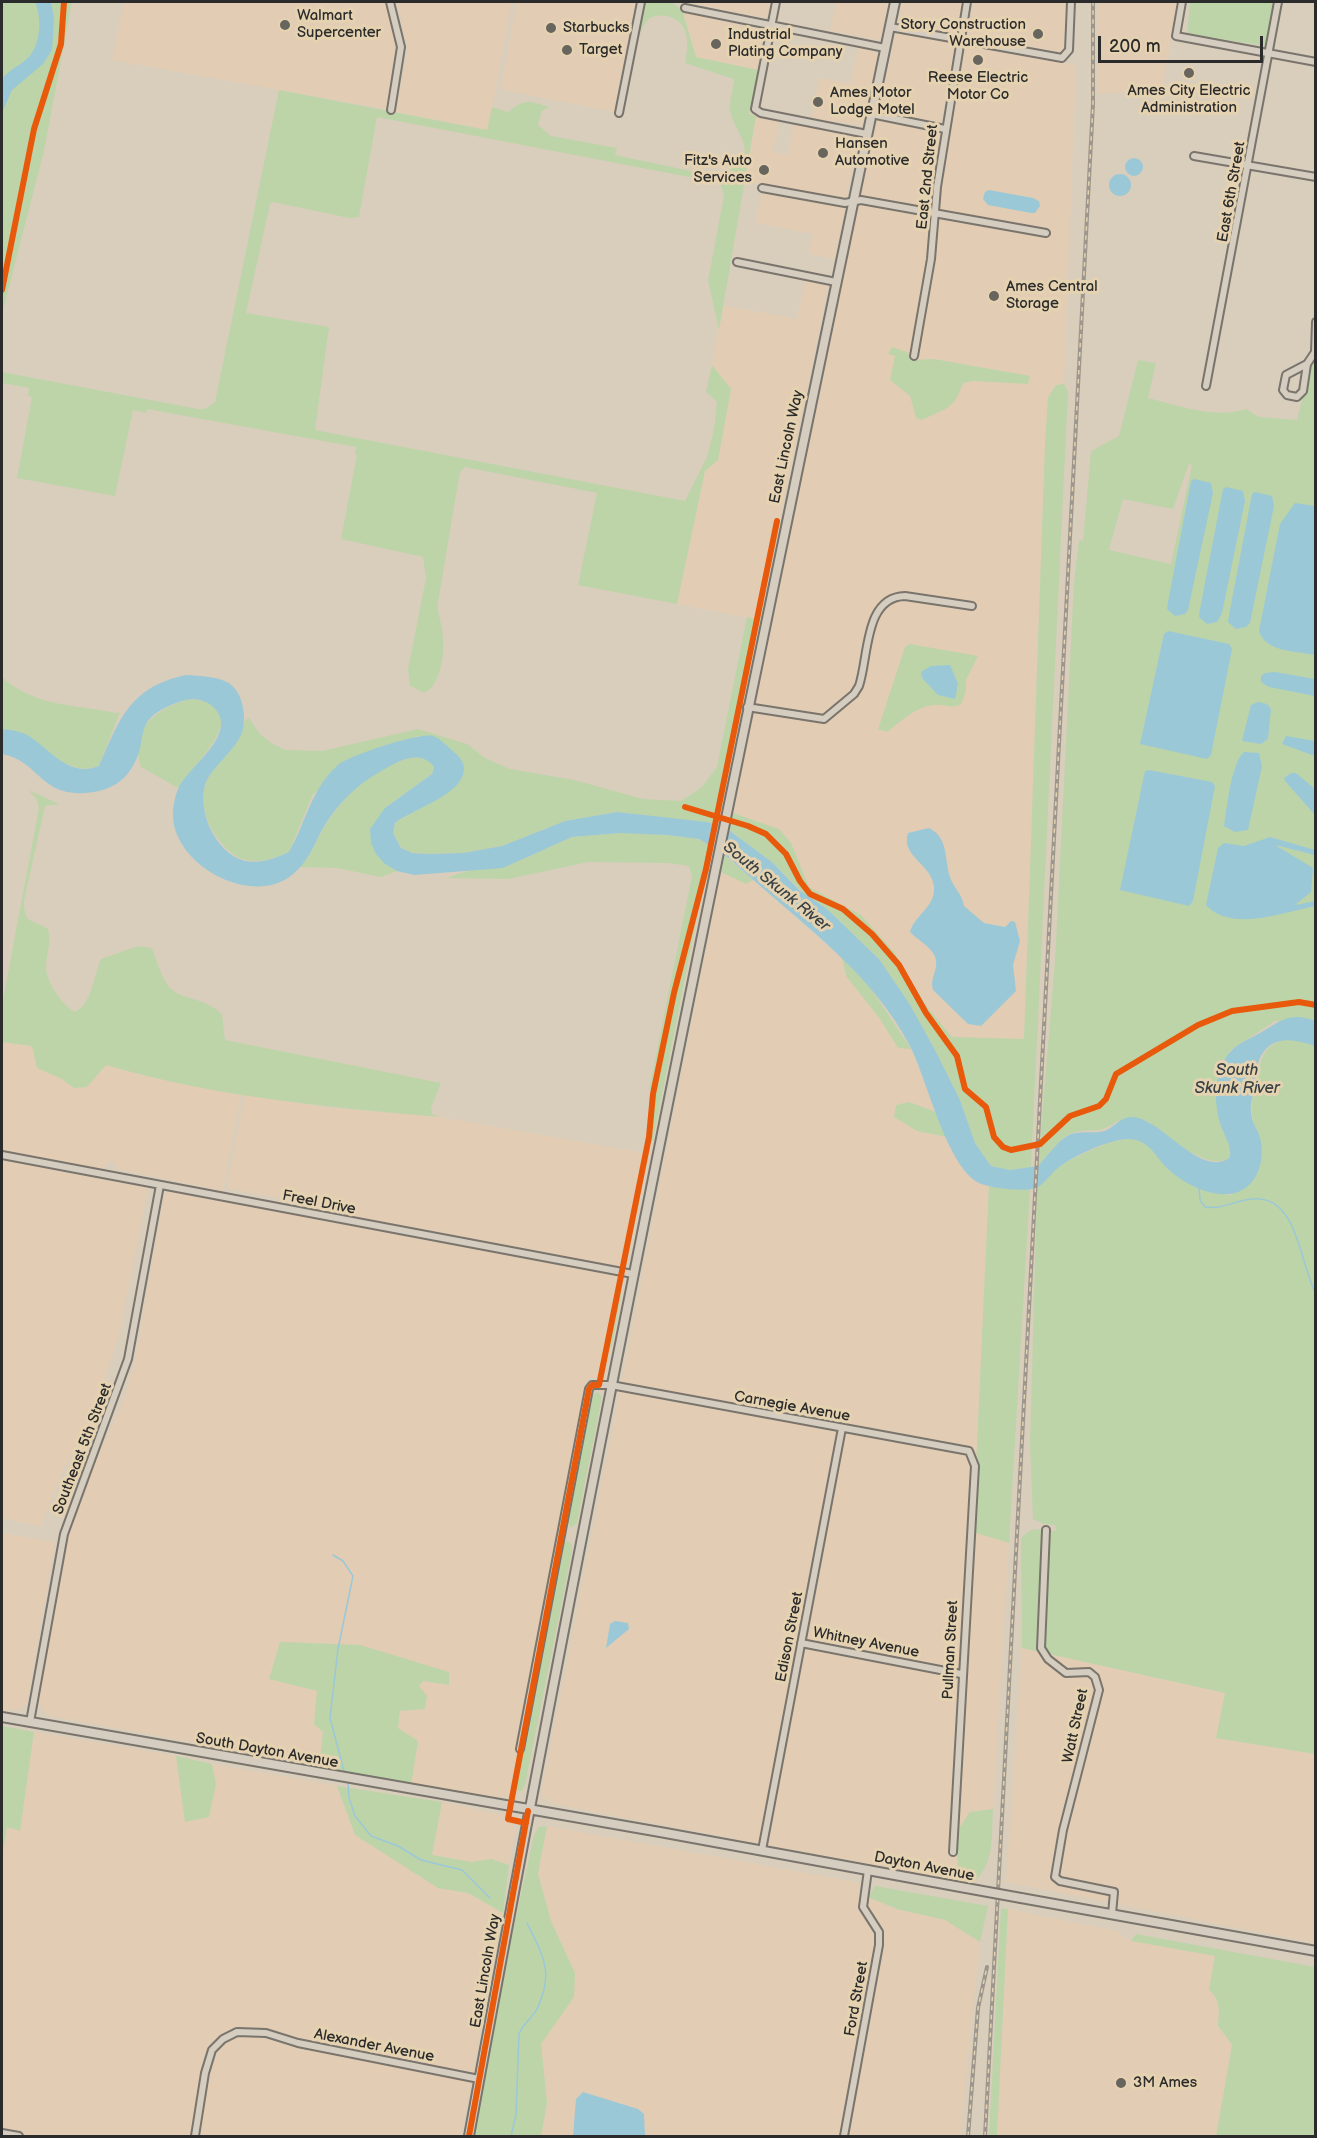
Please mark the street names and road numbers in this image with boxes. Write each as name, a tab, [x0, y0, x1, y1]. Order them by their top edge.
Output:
street label: East 2nd Street	[914, 124, 942, 230]
street label: East 6th Street	[1214, 140, 1250, 244]
street label: East Lincoln Way	[766, 389, 808, 505]
street label: Freel Drive	[281, 1187, 357, 1219]
street label: Southeast 5th Street	[50, 1381, 116, 1517]
street label: Carnegie Avenue	[733, 1388, 851, 1426]
street label: Edison Street	[772, 1590, 808, 1684]
street label: Pullman Street	[939, 1600, 963, 1700]
street label: Whitney Avenue	[811, 1624, 921, 1662]
street label: Watt Street	[1059, 1687, 1093, 1765]
street label: South Dayton Avenue	[194, 1730, 340, 1772]
street label: Dayton Avenue	[872, 1848, 976, 1886]
street label: East Lincoln Way	[467, 1913, 505, 2029]
street label: Ford Street	[842, 1960, 872, 2038]
street label: Alexander Avenue	[312, 2026, 436, 2066]

